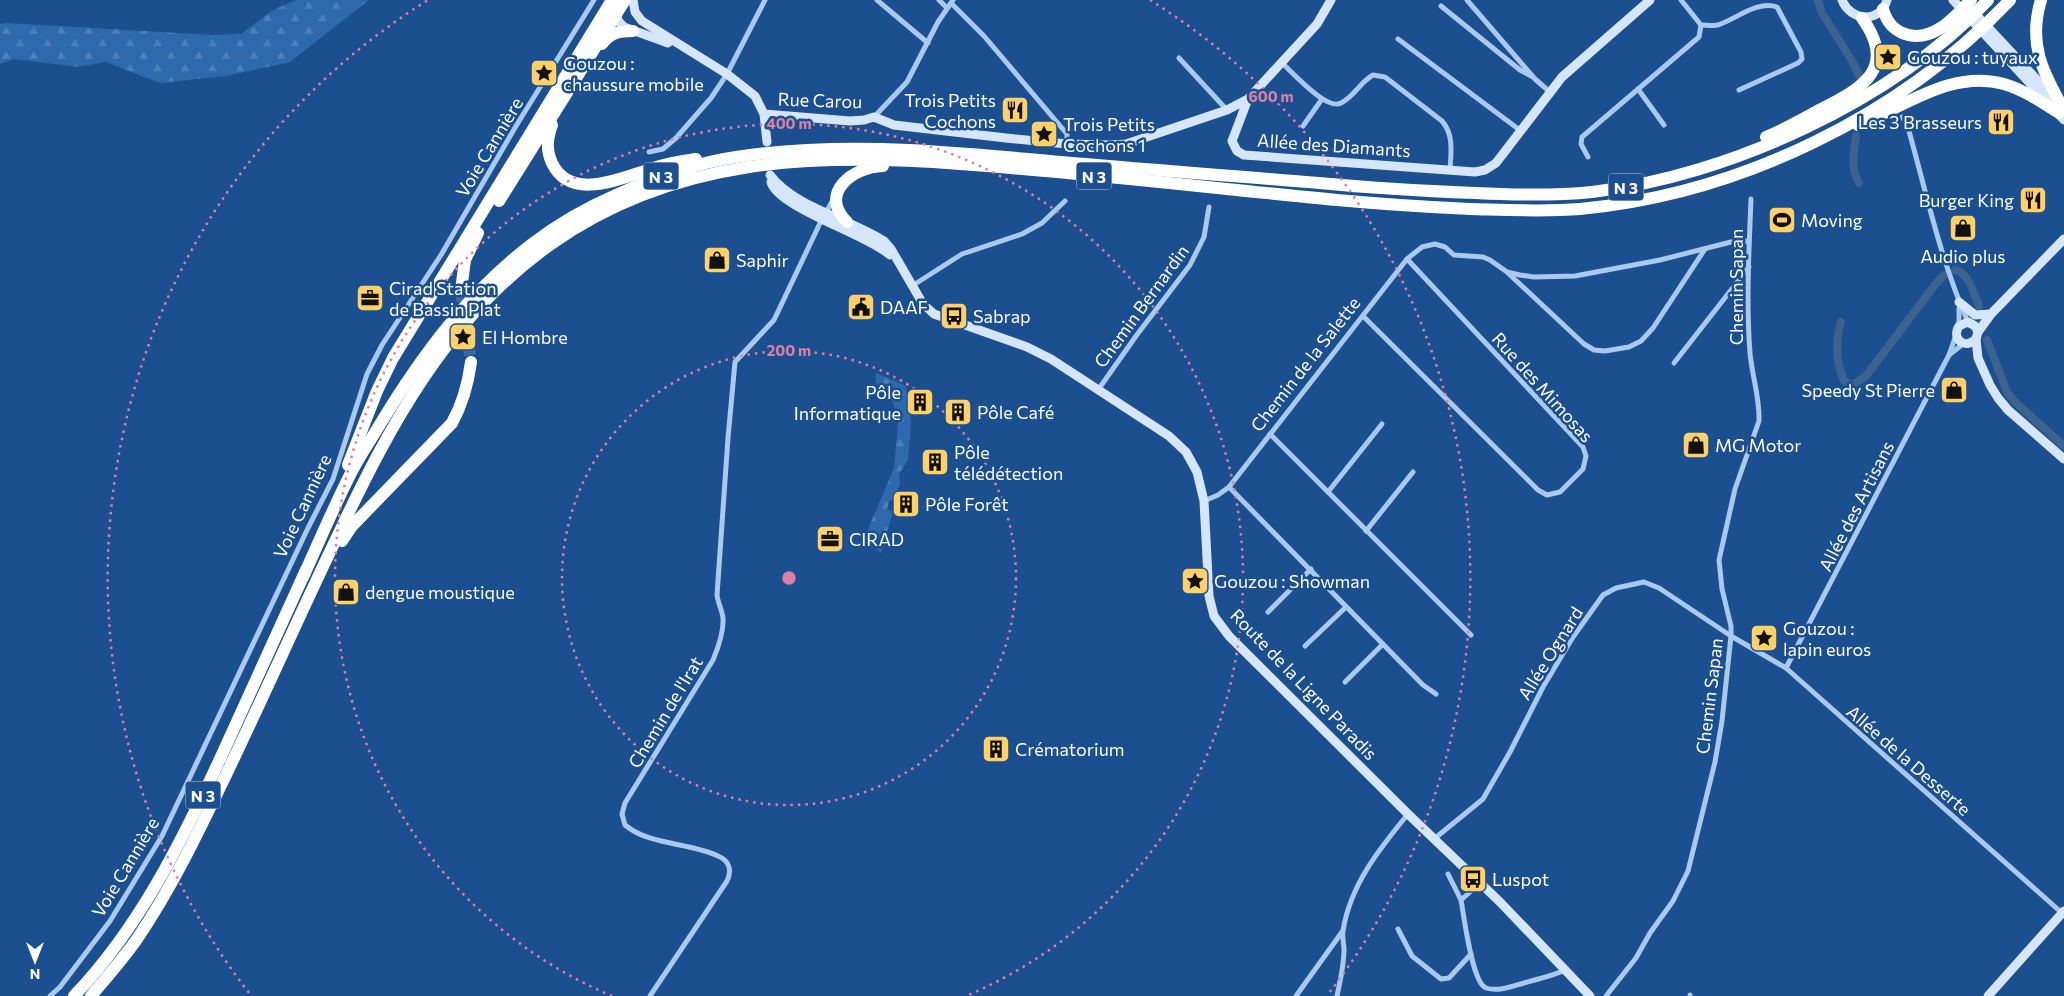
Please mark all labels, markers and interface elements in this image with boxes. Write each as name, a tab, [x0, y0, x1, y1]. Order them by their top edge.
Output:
place icon: Gouzou : tuyaux	[1873, 42, 1903, 72]
place label: Gouzou : tuyaux	[1907, 46, 2038, 68]
place label: Gouzou : chaussure mobile	[563, 52, 704, 95]
place icon: Gouzou : chaussure mobile	[529, 58, 559, 88]
text: 600 m	[1248, 87, 1294, 105]
street label: Rue Carou	[777, 88, 863, 112]
place label: Trois Petits Cochons	[904, 89, 996, 132]
street label: Voie Cannière	[451, 93, 527, 201]
restaurant icon: Trois Petits Cochons	[1000, 95, 1030, 125]
restaurant icon: Les 3 Brasseurs	[1986, 107, 2016, 137]
place label: Les 3 Brasseurs	[1858, 111, 1982, 133]
place label: Trois Petits Cochons 1	[1063, 113, 1155, 156]
text: 400 m	[766, 114, 812, 132]
place icon: Trois Petits Cochons 1	[1029, 119, 1059, 149]
street label: Allée des Diamants	[1256, 129, 1412, 161]
road number: N 3	[644, 162, 678, 190]
road number: N 3	[1076, 162, 1112, 190]
road number: N 3	[1608, 173, 1644, 200]
restaurant icon: Burger King	[2018, 185, 2048, 215]
place label: Burger King	[1919, 189, 2014, 211]
sports icon: Moving	[1767, 205, 1797, 235]
place label: Moving	[1801, 209, 1863, 231]
shop icon: Audio plus	[1948, 213, 1978, 243]
street label: Chemin Sapan	[1725, 229, 1747, 345]
street label: Chemin Bernardin	[1089, 240, 1193, 372]
shop icon: Saphir	[702, 245, 732, 275]
place label: Audio plus	[1921, 245, 2005, 267]
place label: Saphir	[736, 249, 789, 271]
place label: Cirad Station de Bassin Plat	[389, 277, 501, 320]
office icon: Cirad Station de Bassin Plat	[355, 283, 385, 313]
public building icon: DAAF	[846, 292, 876, 322]
street label: Chemin de la Salette	[1246, 292, 1364, 436]
place label: DAAF	[880, 296, 928, 318]
bus stop icon: Sabrap	[939, 301, 969, 331]
place label: Sabrap	[973, 305, 1031, 327]
place icon: El Hombre	[448, 322, 478, 352]
place label: El Hombre	[482, 326, 568, 348]
street label: Rue des Mimosas	[1488, 327, 1598, 447]
text: 200 m	[767, 341, 811, 359]
shop icon: Speedy St Pierre	[1939, 375, 1969, 405]
place label: Speedy St Pierre	[1801, 379, 1935, 401]
place label: Pôle Informatique	[794, 381, 901, 424]
building icon: Pôle Informatique	[905, 387, 935, 417]
building icon: Pôle Café	[943, 397, 973, 427]
place label: Pôle Café	[977, 401, 1054, 423]
shop icon: MG Motor	[1681, 430, 1711, 460]
place label: MG Motor	[1715, 434, 1802, 456]
street label: Allée des Artisans	[1814, 437, 1898, 575]
place label: Pôle télédétection	[954, 441, 1063, 484]
building icon: Pôle télédétection	[920, 447, 950, 477]
street label: Voie Cannière	[268, 450, 336, 562]
building icon: Pôle Forêt	[891, 489, 921, 519]
place label: Pôle Forêt	[925, 493, 1009, 515]
office icon: CIRAD	[815, 524, 845, 554]
place label: CIRAD	[849, 528, 904, 550]
place icon: Gouzou : Showman	[1180, 566, 1210, 596]
centre of rings	[780, 569, 798, 587]
place label: Gouzou : Showman	[1214, 570, 1370, 592]
shop icon: dengue moustique	[331, 577, 361, 607]
place label: dengue moustique	[365, 581, 515, 603]
street label: Allée Ognard	[1513, 602, 1587, 704]
street label: Route de la Ligne Paradis	[1226, 604, 1382, 764]
place label: Gouzou : lapin euros	[1783, 617, 1871, 660]
place icon: Gouzou : lapin euros	[1749, 623, 1779, 653]
street label: Chemin Sapan	[1691, 637, 1727, 755]
street label: Chemin de l'Irat	[623, 652, 707, 772]
street label: Allée de la Desserte	[1842, 700, 1976, 820]
building icon: Crématorium	[981, 734, 1011, 764]
place label: Crématorium	[1015, 738, 1124, 760]
road number: N 3	[186, 782, 220, 808]
street label: Voie Cannière	[87, 813, 163, 921]
bus stop icon: Luspot	[1458, 864, 1488, 894]
place label: Luspot	[1492, 868, 1549, 890]
north arrow	[10, 936, 60, 986]
text: N	[30, 966, 40, 983]

